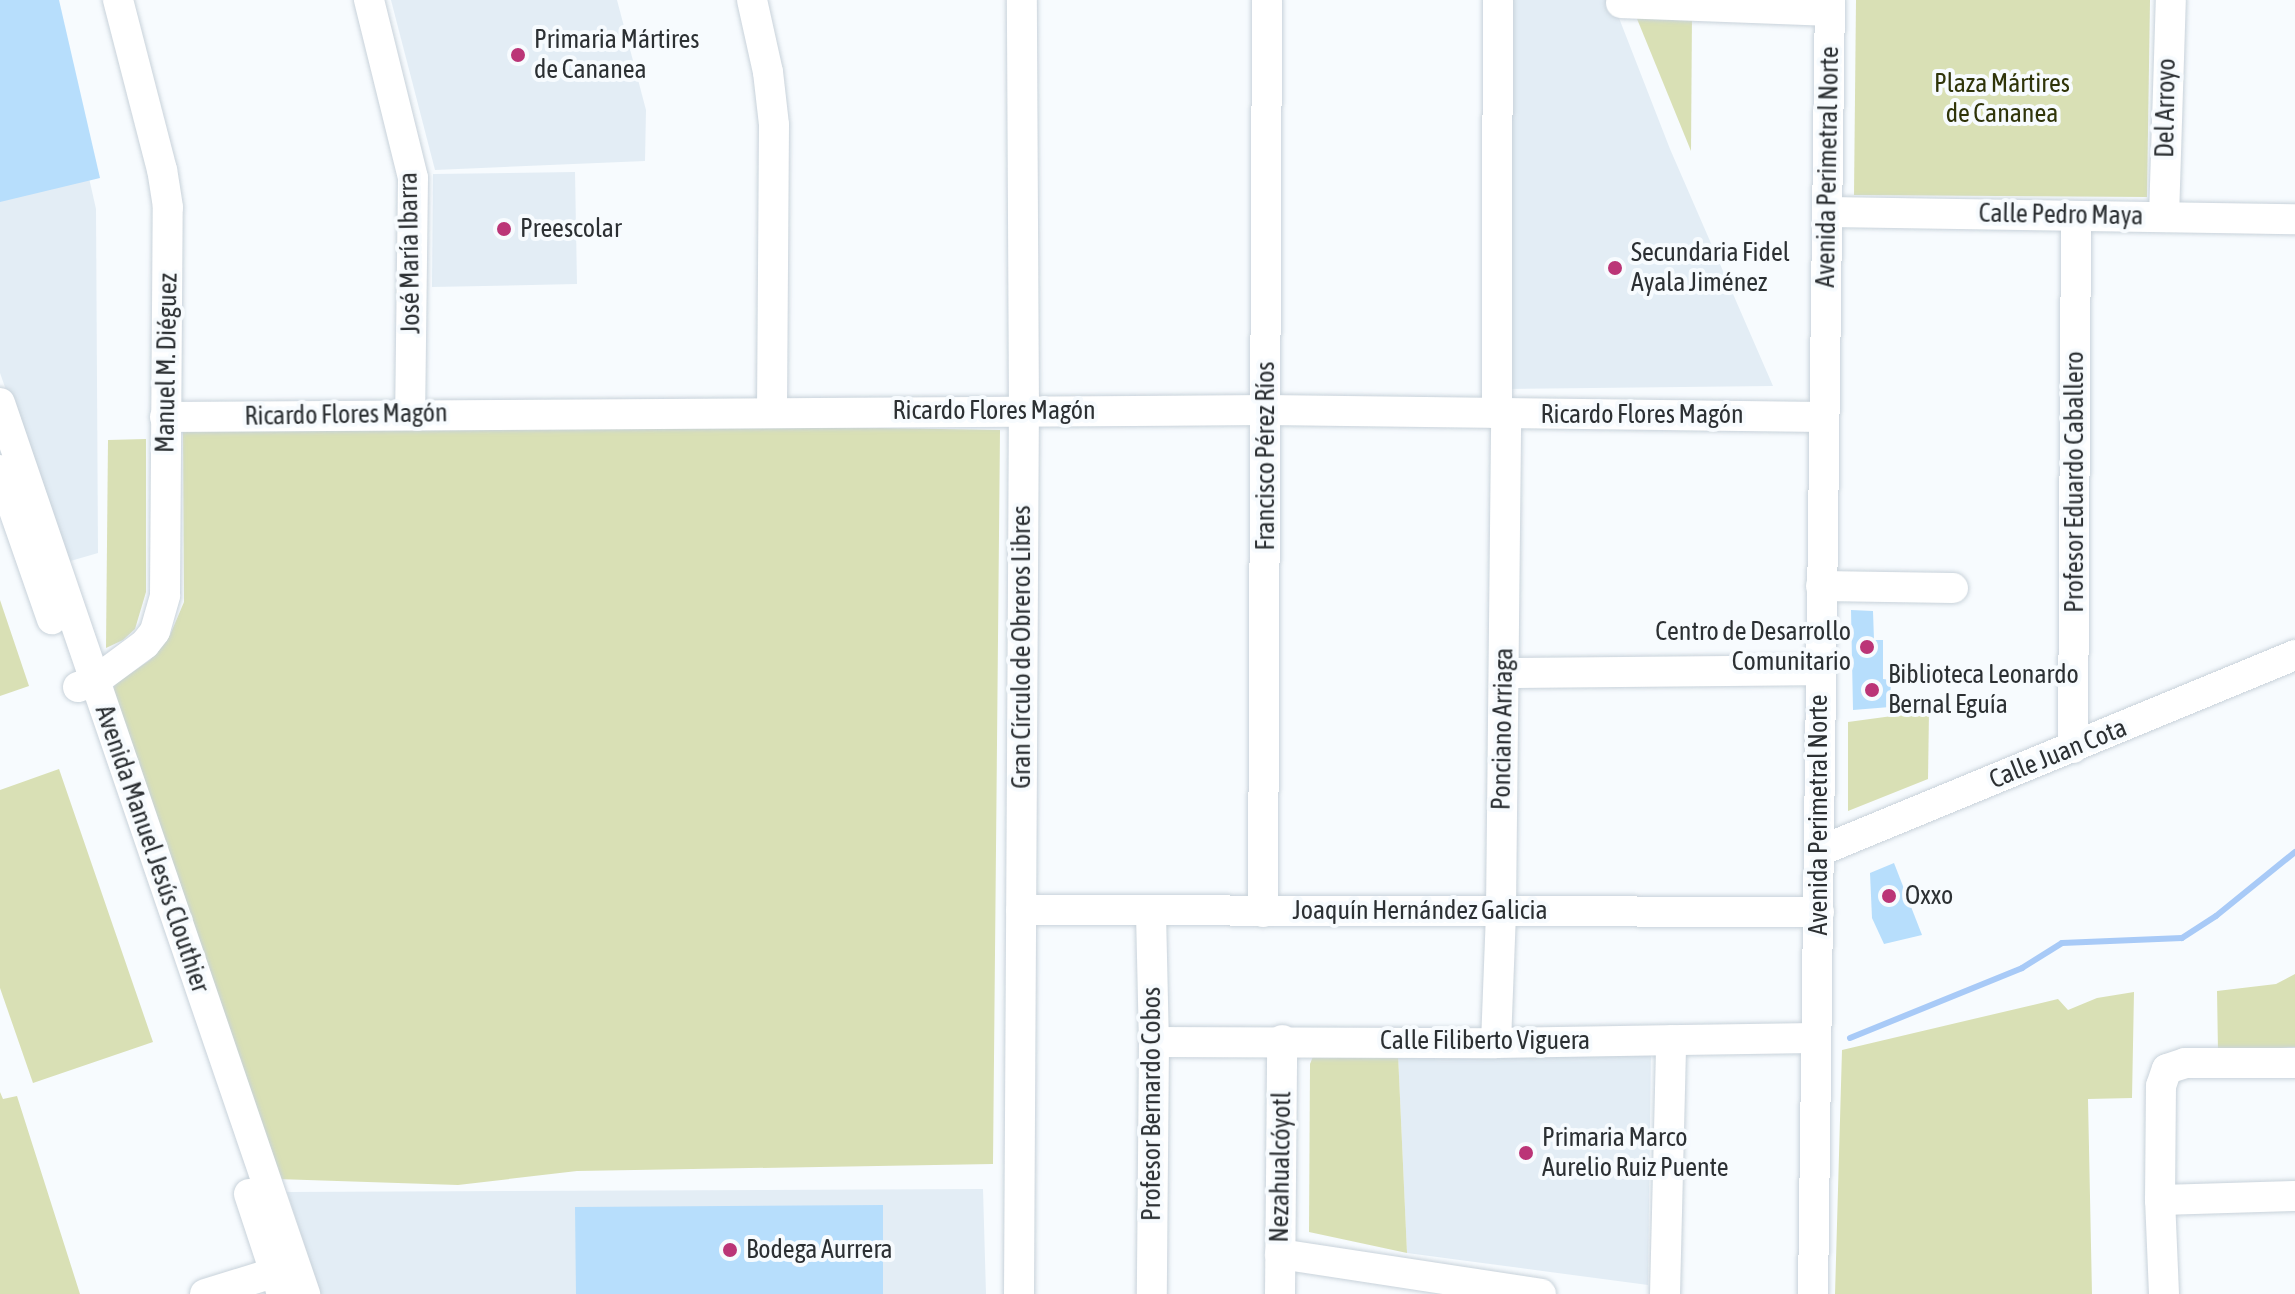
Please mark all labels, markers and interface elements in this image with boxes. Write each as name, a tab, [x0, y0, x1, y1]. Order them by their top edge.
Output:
place label: Primaria Mártires de Cananea	[534, 24, 700, 86]
marker: Primaria Mártires de Cananea	[509, 46, 527, 64]
street label: Avenida Perimetral Norte	[1810, 46, 1846, 288]
street label: Del Arroyo	[2150, 58, 2182, 158]
park label: Plaza Mártires de Cananea	[1934, 68, 2070, 130]
street label: José María Ibarra	[393, 172, 427, 334]
street label: Calle Pedro Maya	[1978, 198, 2144, 232]
place label: Preescolar	[520, 213, 622, 245]
marker: Preescolar	[495, 220, 513, 238]
place label: Secundaria Fidel Ayala Jiménez	[1631, 237, 1790, 298]
marker: Secundaria Fidel Ayala Jiménez	[1606, 259, 1624, 277]
street label: Manuel M. Diéguez	[150, 273, 184, 453]
street label: Profesor Eduardo Caballero	[2059, 351, 2091, 613]
street label: Francisco Pérez Ríos	[1250, 361, 1282, 551]
street label: Ricardo Flores Magón	[892, 395, 1096, 427]
street label: Ricardo Flores Magón	[244, 398, 448, 432]
street label: Ricardo Flores Magón	[1540, 399, 1744, 431]
street label: Gran Círculo de Obreros Libres	[1006, 505, 1038, 789]
place label: Centro de Desarrollo Comunitario	[1655, 616, 1851, 678]
marker: Centro de Desarrollo Comunitario	[1858, 638, 1876, 656]
street label: Ponciano Arriaga	[1486, 648, 1520, 810]
place label: Biblioteca Leonardo Bernal Eguía	[1888, 659, 2079, 720]
marker: Biblioteca Leonardo Bernal Eguía	[1863, 681, 1881, 699]
street label: Avenida Perimetral Norte	[1803, 694, 1835, 936]
street label: Avenida Manuel Jesús Clouthier	[88, 701, 216, 997]
street label: Calle Juan Cota	[1985, 712, 2131, 796]
place label: Oxxo	[1905, 880, 1953, 912]
marker: Oxxo	[1880, 887, 1898, 905]
street label: Joaquín Hernández Galicia	[1292, 895, 1548, 927]
street label: Profesor Bernardo Cobos	[1136, 987, 1168, 1221]
street label: Calle Filiberto Viguera	[1380, 1025, 1590, 1057]
street label: Nezahualcóyotl	[1264, 1091, 1298, 1243]
place label: Primaria Marco Aurelio Ruiz Puente	[1542, 1122, 1729, 1184]
marker: Primaria Marco Aurelio Ruiz Puente	[1517, 1144, 1535, 1162]
place label: Bodega Aurrera	[746, 1234, 893, 1266]
marker: Bodega Aurrera	[721, 1241, 739, 1259]

